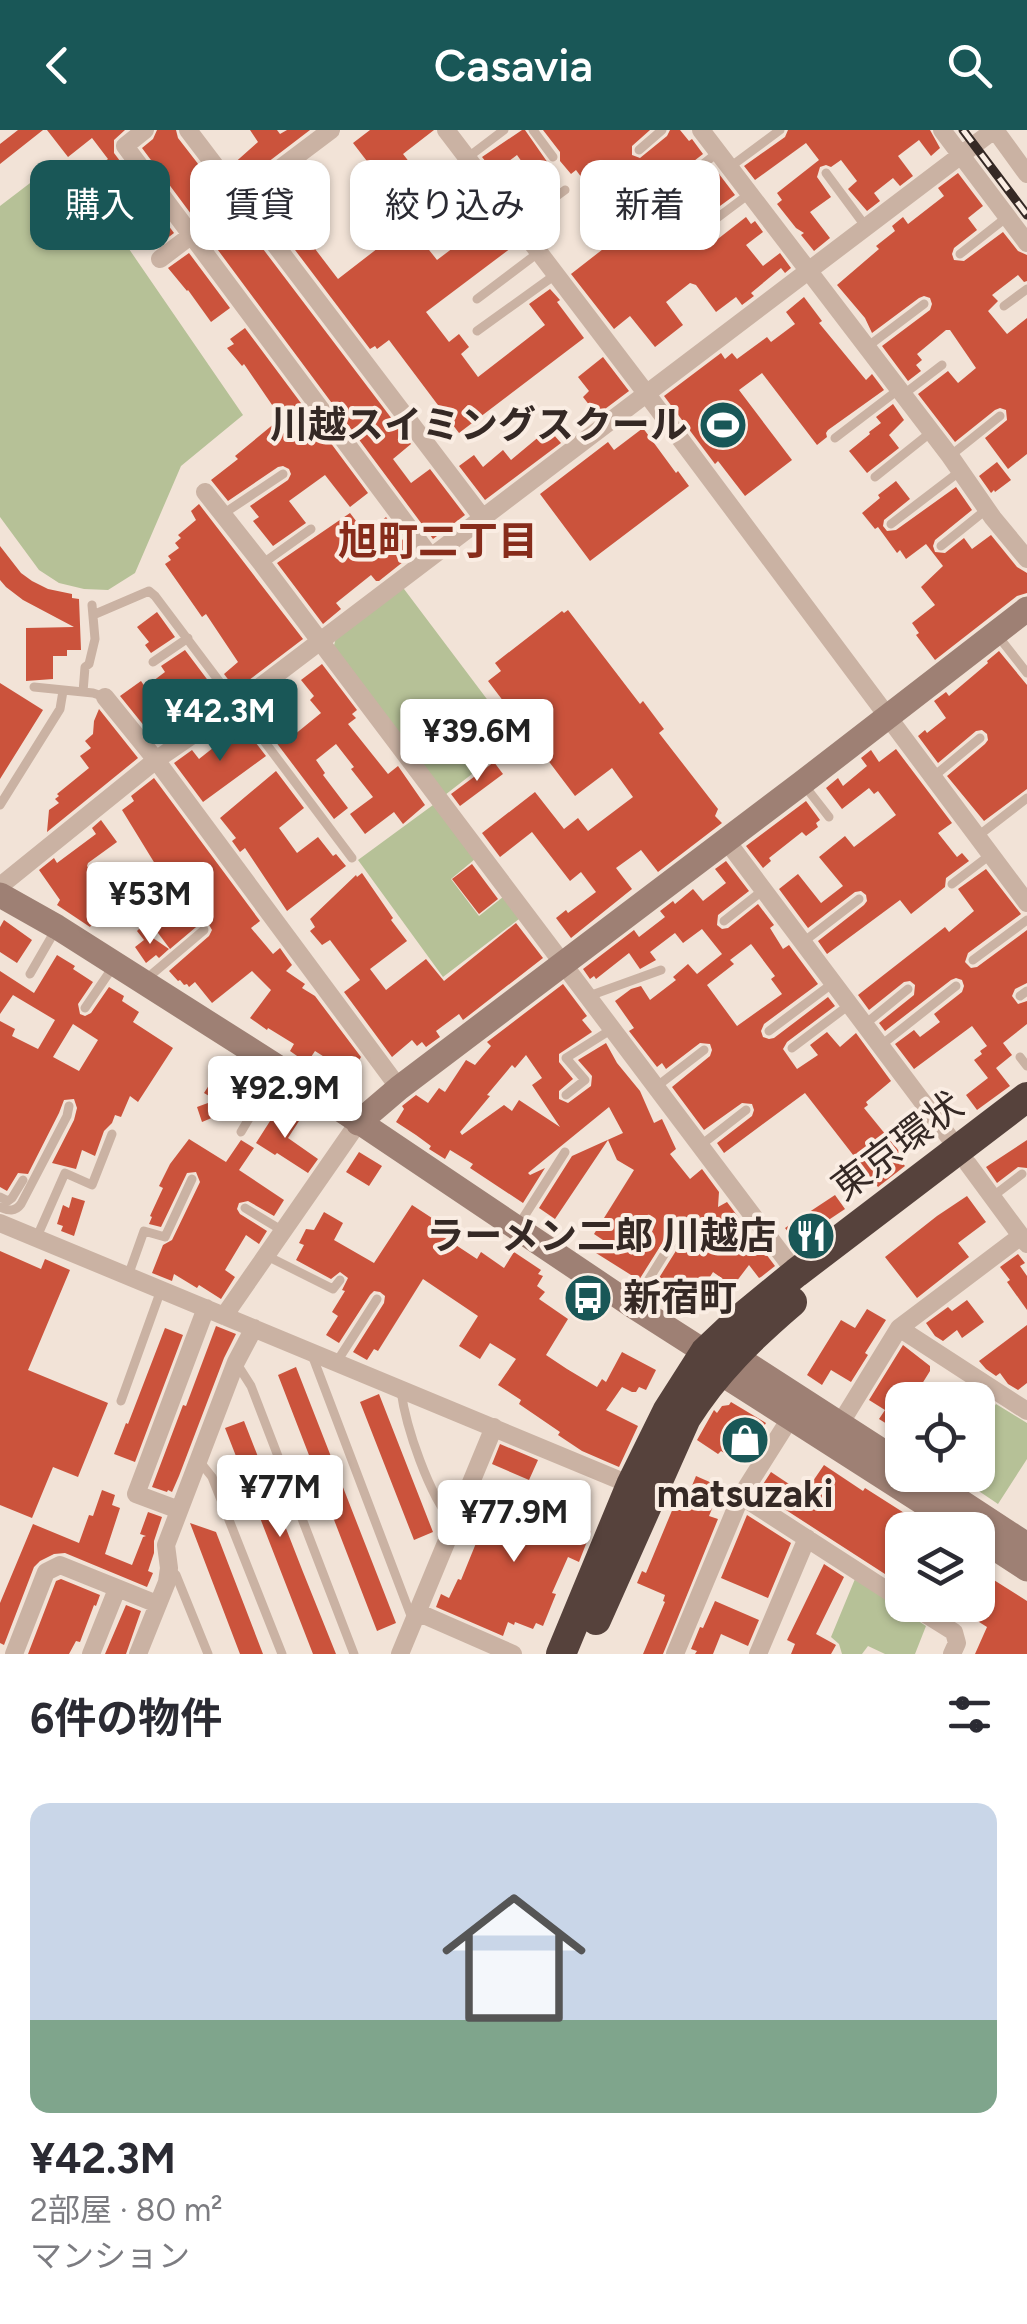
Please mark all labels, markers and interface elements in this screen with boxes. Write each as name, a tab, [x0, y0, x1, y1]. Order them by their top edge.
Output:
icon: back	[30, 38, 85, 93]
text: Casavia	[434, 38, 593, 92]
icon: search	[942, 38, 997, 93]
chip: 購入	[30, 160, 170, 250]
chip: 賃貸	[190, 160, 330, 250]
chip: 絞り込み	[350, 160, 560, 250]
chip: 新着	[580, 160, 720, 250]
sports icon: 川越スイミングスクール	[697, 399, 749, 451]
place label: 川越スイミングスクール	[270, 402, 688, 448]
district label: 旭町二丁目	[338, 517, 538, 565]
pin: ¥42.3M	[139, 679, 301, 764]
text: ¥42.3M	[164, 692, 276, 730]
pin: ¥39.6M	[396, 699, 558, 784]
text: ¥39.6M	[422, 712, 532, 750]
pin: ¥53M	[91, 862, 209, 947]
text: ¥53M	[109, 875, 191, 913]
pin: ¥92.9M	[204, 1056, 366, 1141]
text: ¥92.9M	[230, 1069, 340, 1107]
street label: 東京環状	[822, 1082, 972, 1210]
restaurant icon: ラーメン二郎 川越店	[785, 1210, 837, 1262]
place label: ラーメン二郎 川越店	[426, 1213, 776, 1259]
bus stop icon: 新宿町	[562, 1272, 614, 1324]
place label: 新宿町	[623, 1275, 737, 1321]
map controls	[885, 1382, 995, 1622]
button: locate	[885, 1382, 995, 1492]
shop icon: matsuzaki	[719, 1414, 771, 1466]
pin: ¥77M	[221, 1455, 339, 1540]
text: ¥77M	[239, 1468, 321, 1506]
place label: matsuzaki	[657, 1471, 833, 1517]
pin: ¥77.9M	[433, 1480, 595, 1565]
text: ¥77.9M	[460, 1493, 568, 1531]
button: layers	[885, 1512, 995, 1622]
icon: filters	[942, 1687, 997, 1742]
text: 6件の物件	[30, 1693, 222, 1744]
icon: home	[424, 1868, 604, 2048]
text: ¥42.3M	[30, 2133, 176, 2184]
text: 2部屋 · 80 m²	[30, 2191, 223, 2229]
text: マンション	[30, 2237, 190, 2275]

